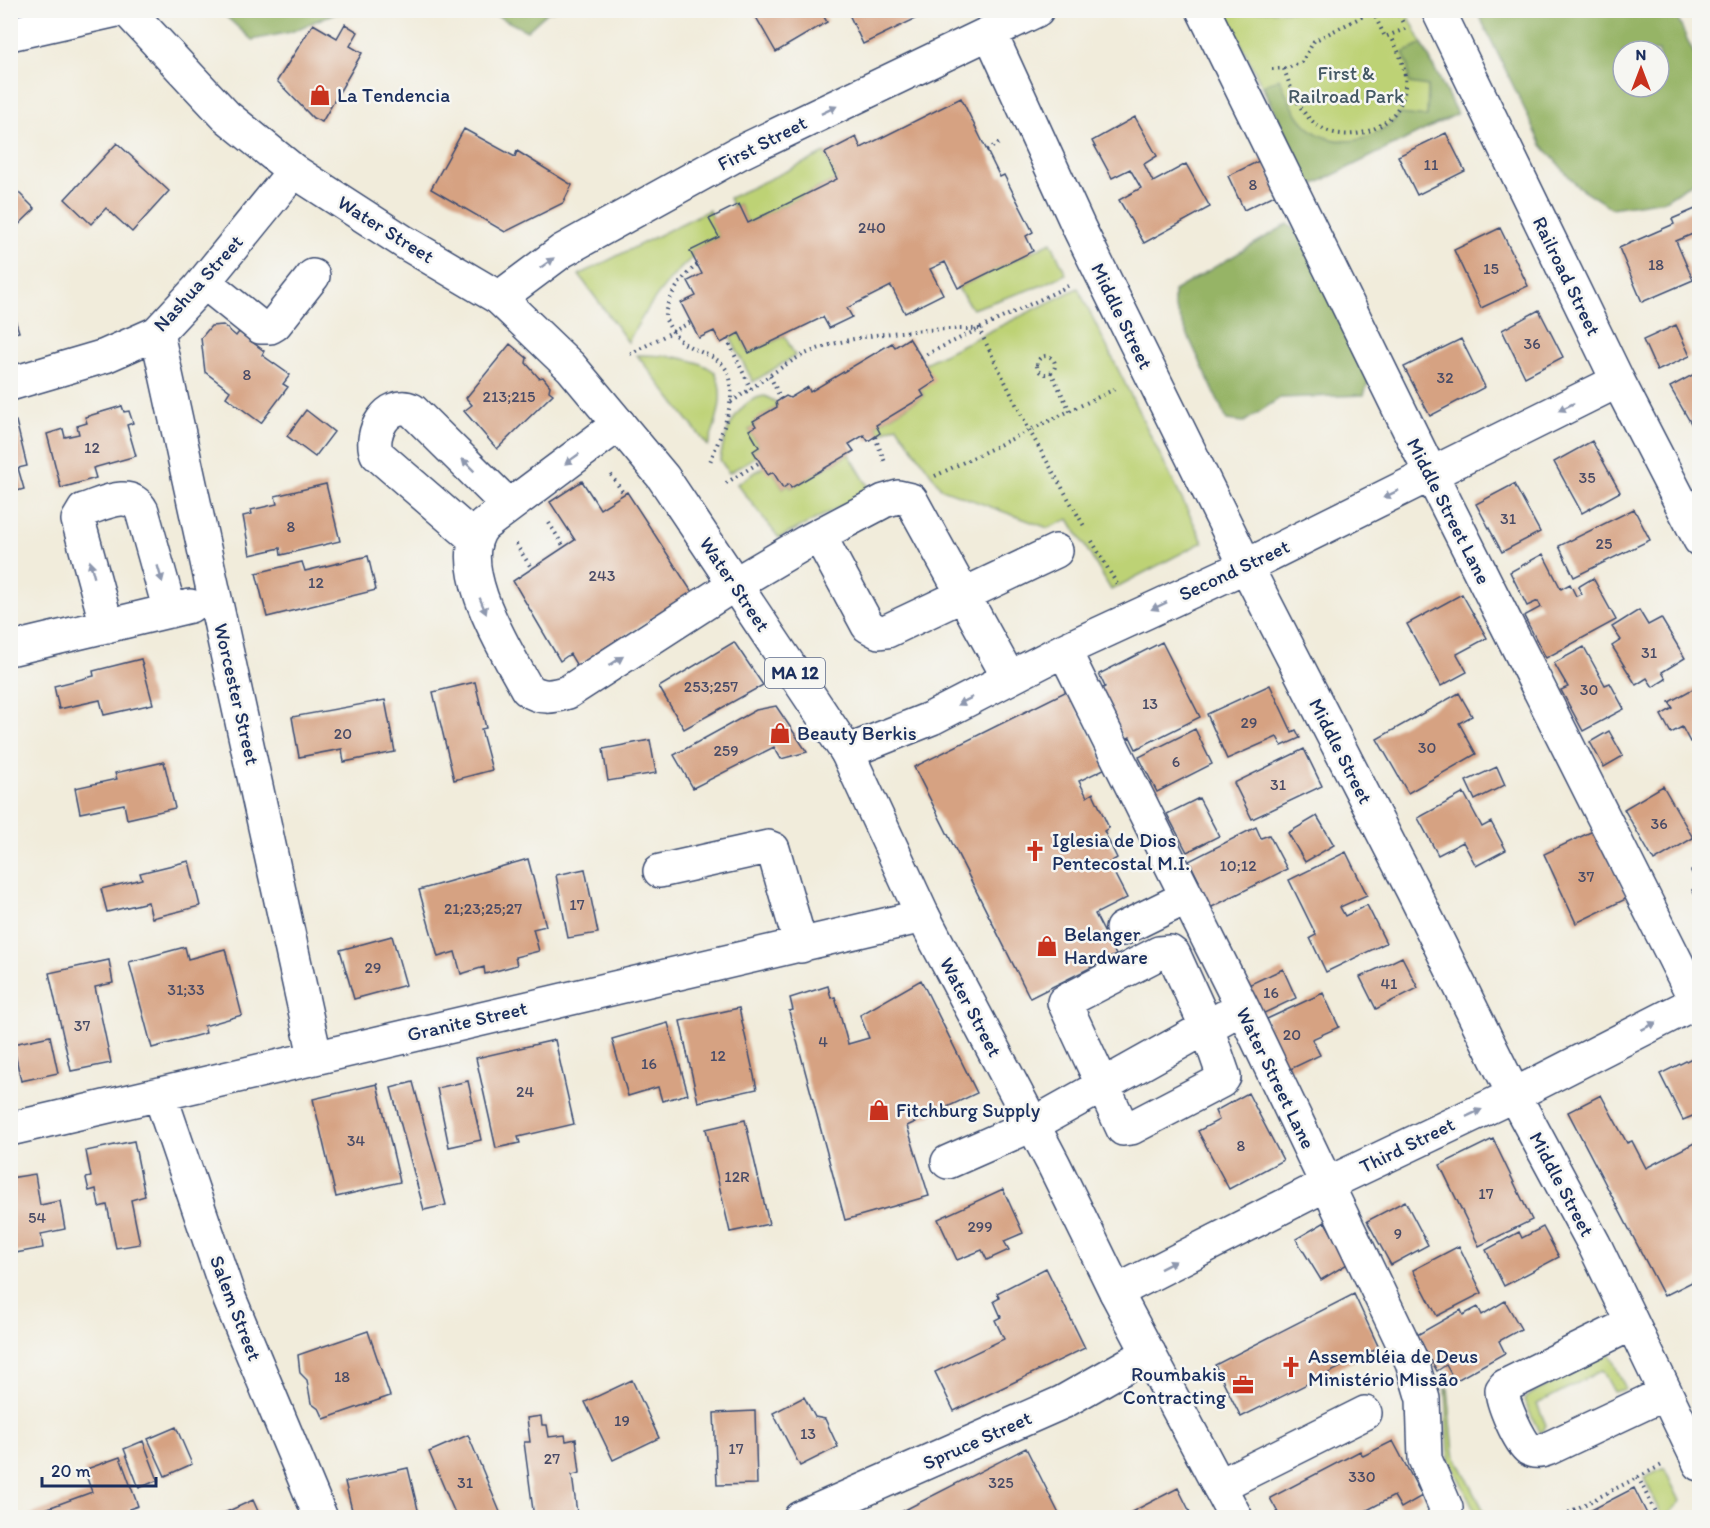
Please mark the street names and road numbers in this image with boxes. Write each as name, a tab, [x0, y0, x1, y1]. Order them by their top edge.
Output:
street label: First Street	[713, 110, 811, 176]
street label: Water Street	[333, 190, 439, 268]
street label: Railroad Street	[1528, 212, 1606, 340]
street label: Nashua Street	[148, 229, 248, 336]
street label: Middle Street	[1086, 259, 1158, 373]
street label: Middle Street Lane	[1402, 434, 1496, 588]
street label: Water Street	[695, 532, 776, 636]
street label: Second Street	[1175, 534, 1293, 606]
street label: Worcester Street	[209, 621, 265, 768]
road number: MA 12	[765, 658, 825, 688]
street label: Middle Street	[1304, 694, 1378, 808]
street label: Water Street	[935, 953, 1007, 1061]
street label: Granite Street	[405, 996, 529, 1046]
street label: Water Street Lane	[1231, 1003, 1321, 1153]
street label: Third Street	[1356, 1112, 1458, 1178]
street label: Middle Street	[1524, 1127, 1600, 1241]
street label: Salem Street	[205, 1252, 267, 1364]
street label: Spruce Street	[919, 1405, 1035, 1475]

